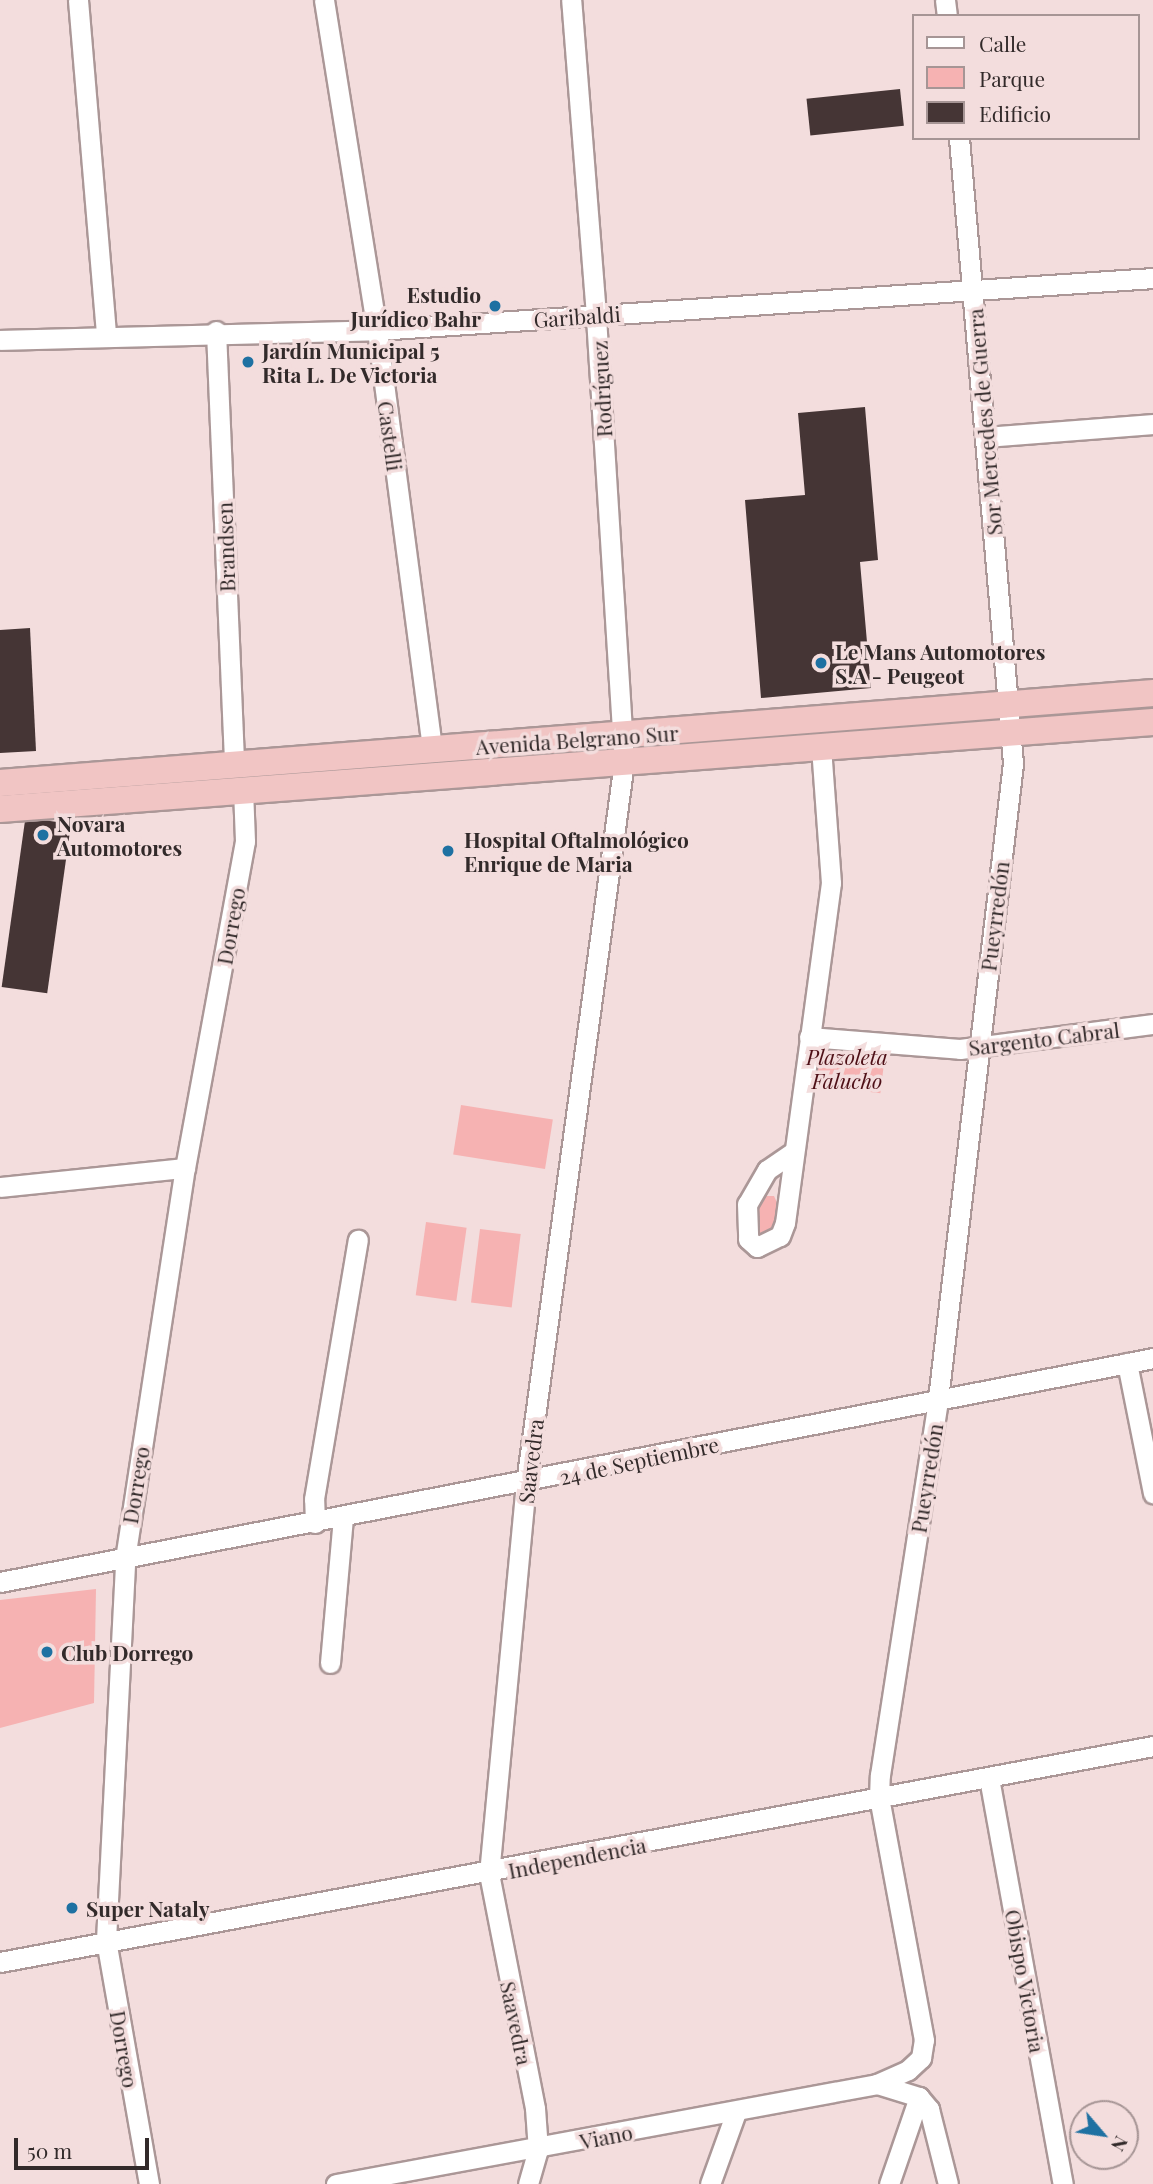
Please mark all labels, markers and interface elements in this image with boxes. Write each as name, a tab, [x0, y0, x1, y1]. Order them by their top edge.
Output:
legend	[912, 14, 1139, 140]
text: Calle	[979, 29, 1026, 57]
text: Parque	[979, 64, 1045, 92]
text: Edificio	[979, 99, 1051, 127]
place label: Estudio Jurídico Bahr	[351, 281, 481, 331]
marker: Estudio Jurídico Bahr	[487, 298, 503, 314]
street label: Garibaldi	[533, 300, 621, 332]
street label: Sor Mercedes de Guerra	[962, 307, 1006, 537]
place label: Jardín Municipal 5 Rita L. De Victoria	[262, 337, 440, 387]
street label: Rodríguez	[586, 340, 616, 438]
marker: Jardín Municipal 5 Rita L. De Victoria	[240, 354, 256, 370]
street label: Castelli	[374, 399, 408, 473]
street label: Brandsen	[211, 502, 239, 592]
place label: Le Mans Automotores S.A - Peugeot	[835, 638, 1046, 688]
marker: Le Mans Automotores S.A - Peugeot	[813, 655, 829, 671]
street label: Avenida Belgrano Sur	[475, 719, 679, 759]
place label: Novara Automotores	[57, 810, 182, 860]
place label: Hospital Oftalmológico Enrique de Maria	[464, 826, 689, 876]
marker: Novara Automotores	[35, 827, 51, 843]
marker: Hospital Oftalmológico Enrique de Maria	[438, 841, 458, 861]
street label: Pueyrredón	[975, 860, 1013, 972]
street label: Dorrego	[211, 885, 249, 967]
street label: Sargento Cabral	[967, 1016, 1121, 1060]
park label: Plazoleta Falucho	[806, 1043, 888, 1093]
street label: Saavedra	[512, 1417, 548, 1505]
street label: Pueyrredón	[905, 1421, 947, 1535]
street label: 24 de Septiembre	[557, 1431, 721, 1489]
street label: Dorrego	[116, 1445, 154, 1525]
place label: Club Dorrego	[61, 1639, 193, 1665]
marker: Club Dorrego	[39, 1644, 55, 1660]
street label: Independencia	[506, 1831, 648, 1883]
place label: Super Nataly	[86, 1895, 210, 1921]
marker: Super Nataly	[64, 1900, 80, 1916]
street label: Obispo Victoria	[1001, 1907, 1051, 2055]
street label: Saavedra	[496, 1979, 538, 2067]
street label: Dorrego	[106, 2008, 144, 2090]
north arrow	[1069, 2100, 1139, 2170]
street label: Viano	[577, 2119, 635, 2153]
scale bar	[18, 2124, 152, 2168]
text: N	[1106, 2132, 1135, 2157]
text: 50 m	[27, 2136, 72, 2164]

